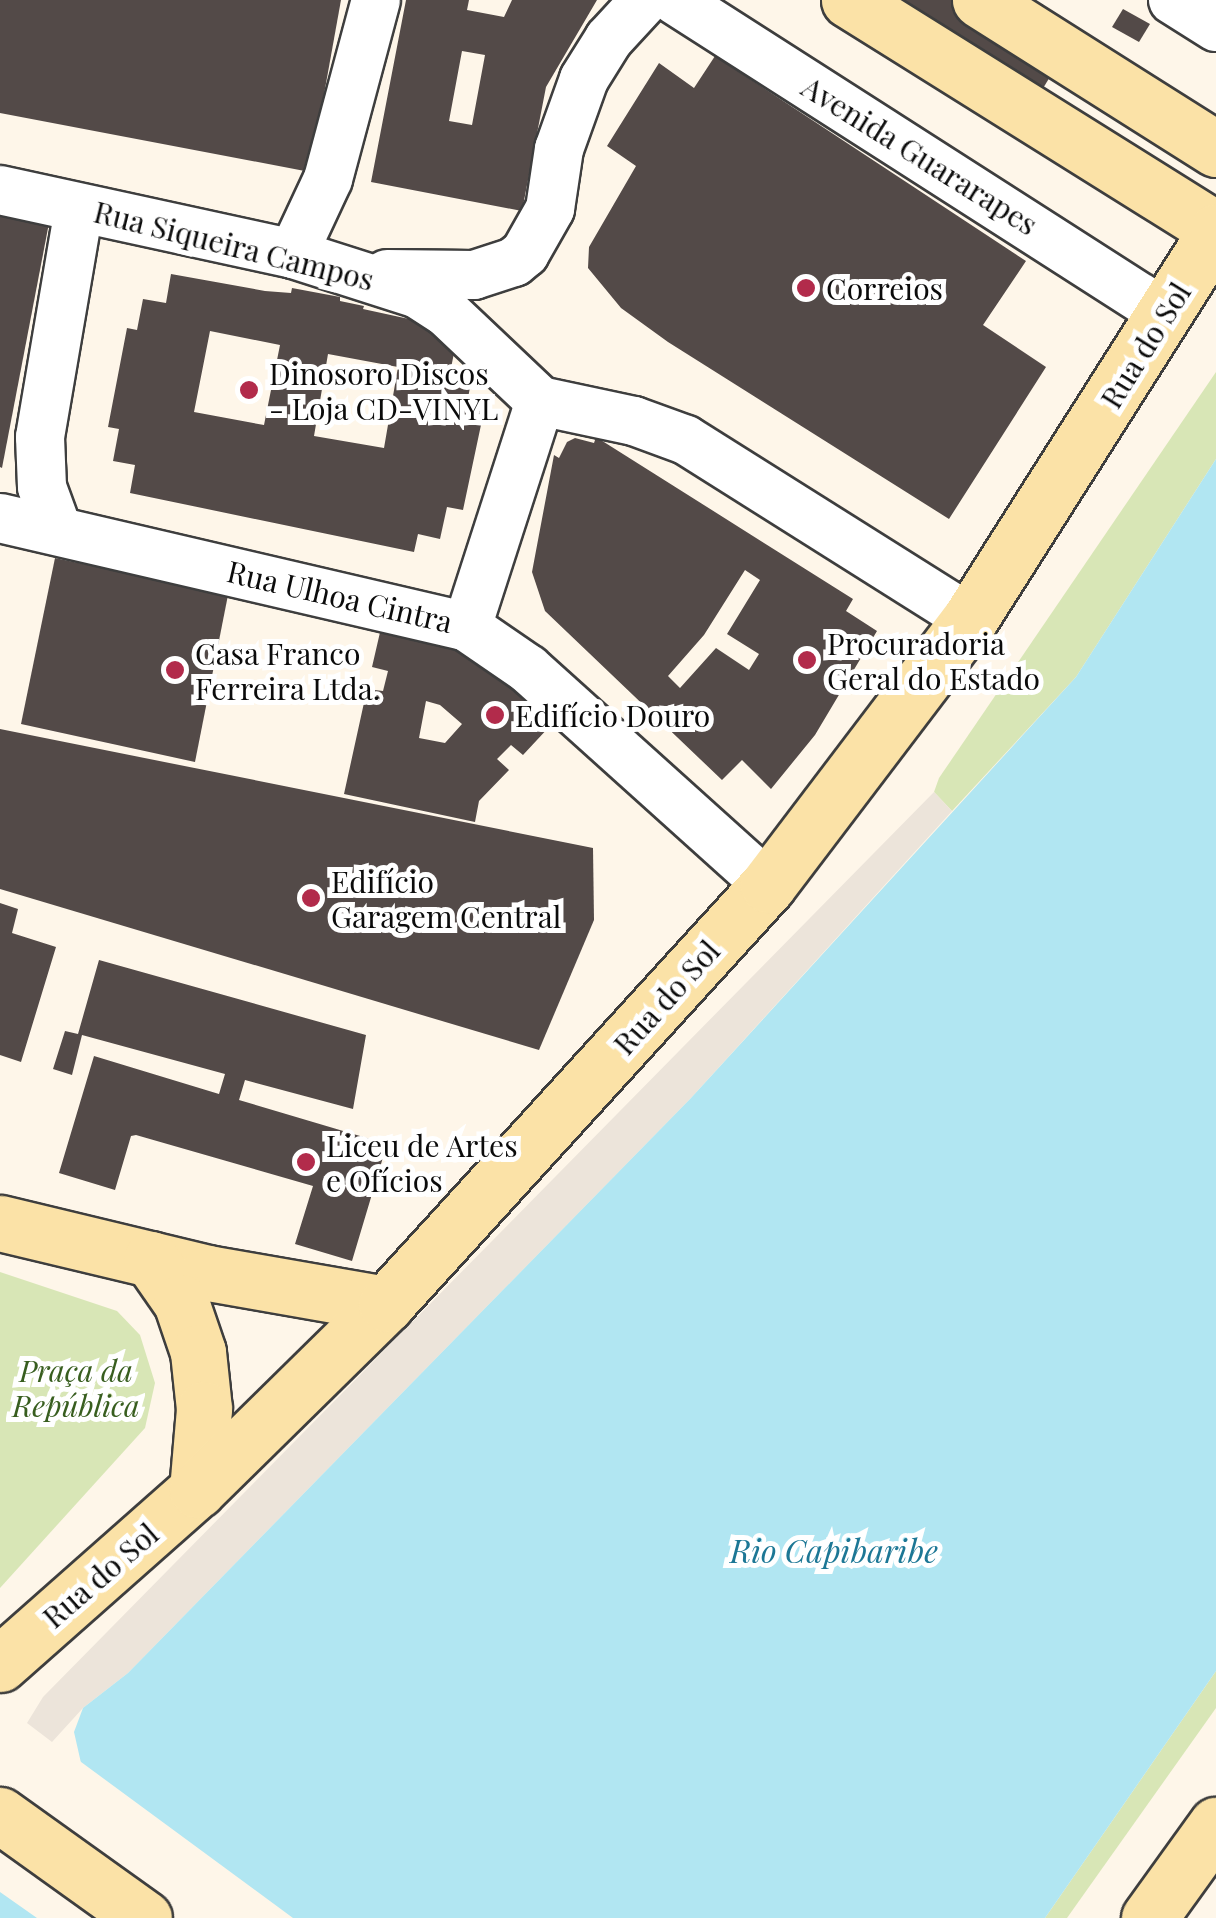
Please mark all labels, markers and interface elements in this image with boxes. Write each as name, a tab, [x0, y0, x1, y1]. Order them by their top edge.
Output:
street label: Avenida Guararapes	[796, 68, 1044, 242]
street label: Rua Siqueira Campos	[90, 193, 378, 297]
place label: Correios	[826, 270, 943, 306]
street label: Rua do Sol	[1092, 275, 1198, 415]
marker: Correios	[795, 277, 817, 299]
place label: Dinosoro Discos - Loja CD-VINYL	[269, 355, 499, 426]
marker: Dinosoro Discos - Loja CD-VINYL	[238, 379, 260, 401]
street label: Rua Ulhoa Cintra	[224, 553, 456, 639]
place label: Procuradoria Geral do Estado	[827, 625, 1040, 696]
place label: Casa Franco Ferreira Ltda.	[195, 635, 381, 706]
marker: Procuradoria Geral do Estado	[796, 649, 818, 671]
marker: Casa Franco Ferreira Ltda.	[164, 659, 186, 681]
place label: Edifício Douro	[515, 697, 710, 733]
marker: Edifício Douro	[484, 704, 506, 726]
place label: Edifício Garagem Central	[331, 863, 561, 934]
marker: Edifício Garagem Central	[300, 887, 322, 909]
street label: Rua do Sol	[605, 932, 727, 1062]
place label: Liceu de Artes e Ofícios	[326, 1127, 519, 1198]
marker: Liceu de Artes e Ofícios	[295, 1151, 317, 1173]
park label: Praça da República	[12, 1352, 140, 1422]
street label: Rua do Sol	[35, 1515, 165, 1635]
water label: Rio Capibaribe	[730, 1531, 938, 1569]

